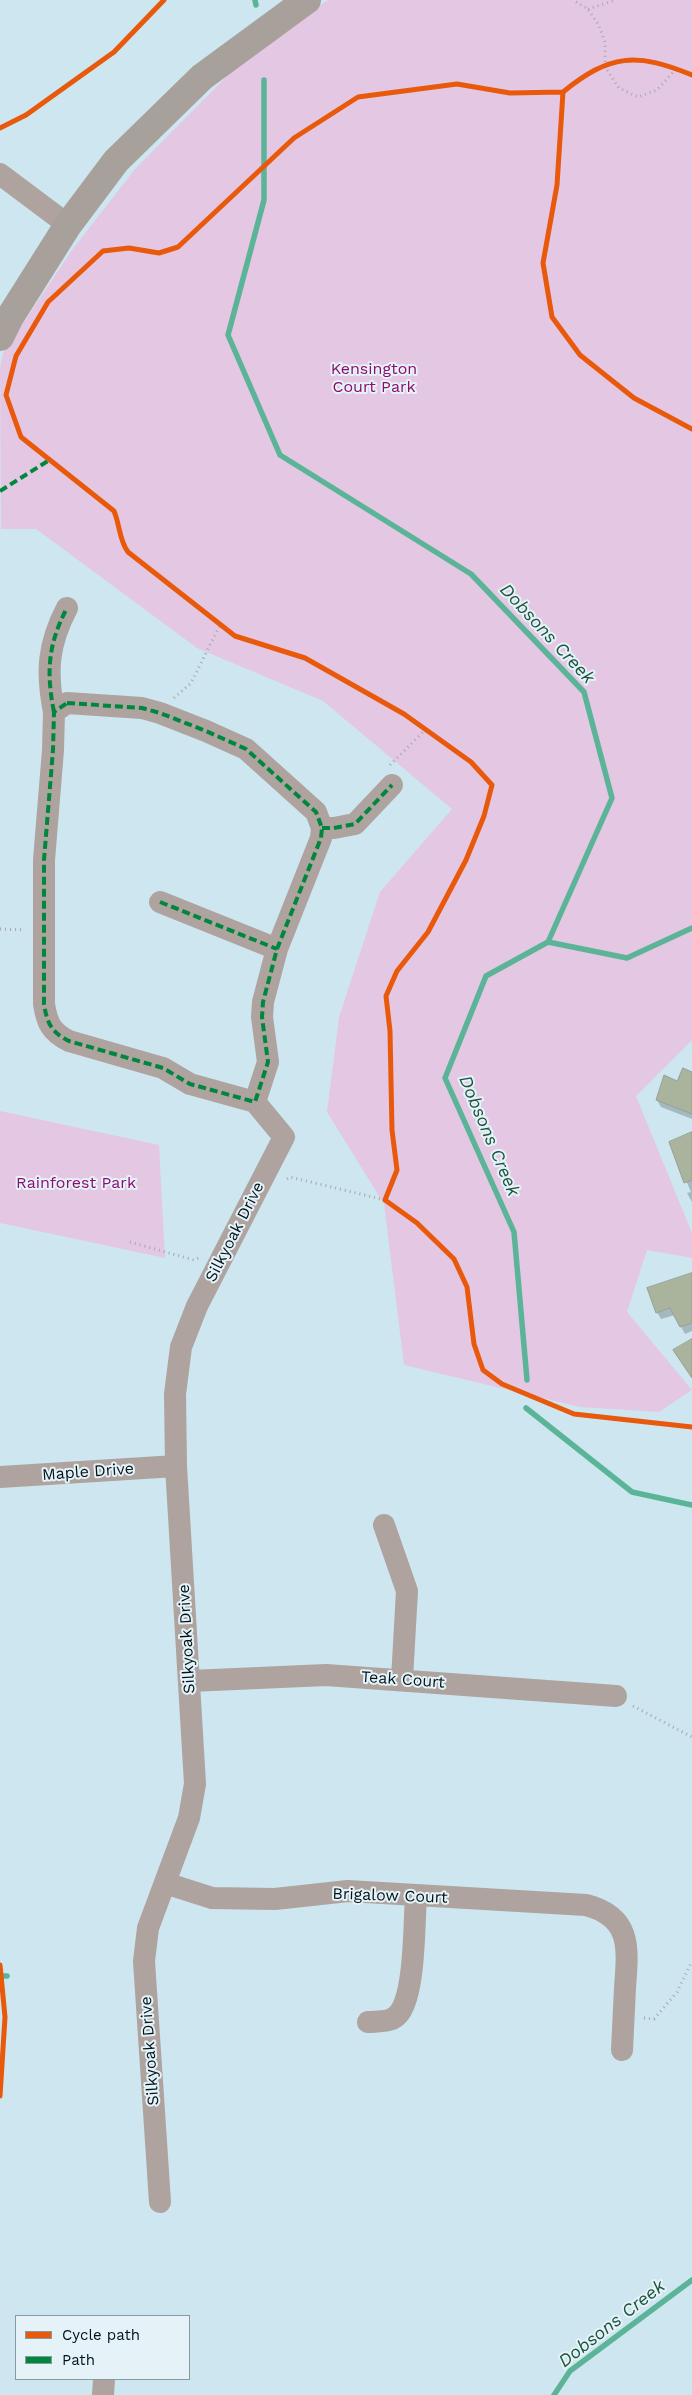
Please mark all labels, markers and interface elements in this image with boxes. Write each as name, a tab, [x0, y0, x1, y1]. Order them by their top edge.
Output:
park label: Kensington Court Park	[331, 359, 417, 397]
water label: Dobsons Creek	[495, 579, 599, 689]
water label: Dobsons Creek	[454, 1072, 524, 1200]
park label: Rainforest Park	[16, 1173, 136, 1193]
street label: Silkyoak Drive	[202, 1179, 268, 1285]
street label: Maple Drive	[41, 1459, 135, 1485]
street label: Silkyoak Drive	[175, 1584, 199, 1694]
street label: Teak Court	[360, 1667, 446, 1693]
street label: Brigalow Court	[332, 1884, 448, 1908]
street label: Silkyoak Drive	[137, 1996, 163, 2106]
water label: Dobsons Creek	[554, 2276, 670, 2372]
legend	[15, 2315, 190, 2380]
text: Cycle path	[62, 2326, 140, 2344]
text: Path	[62, 2351, 95, 2369]

